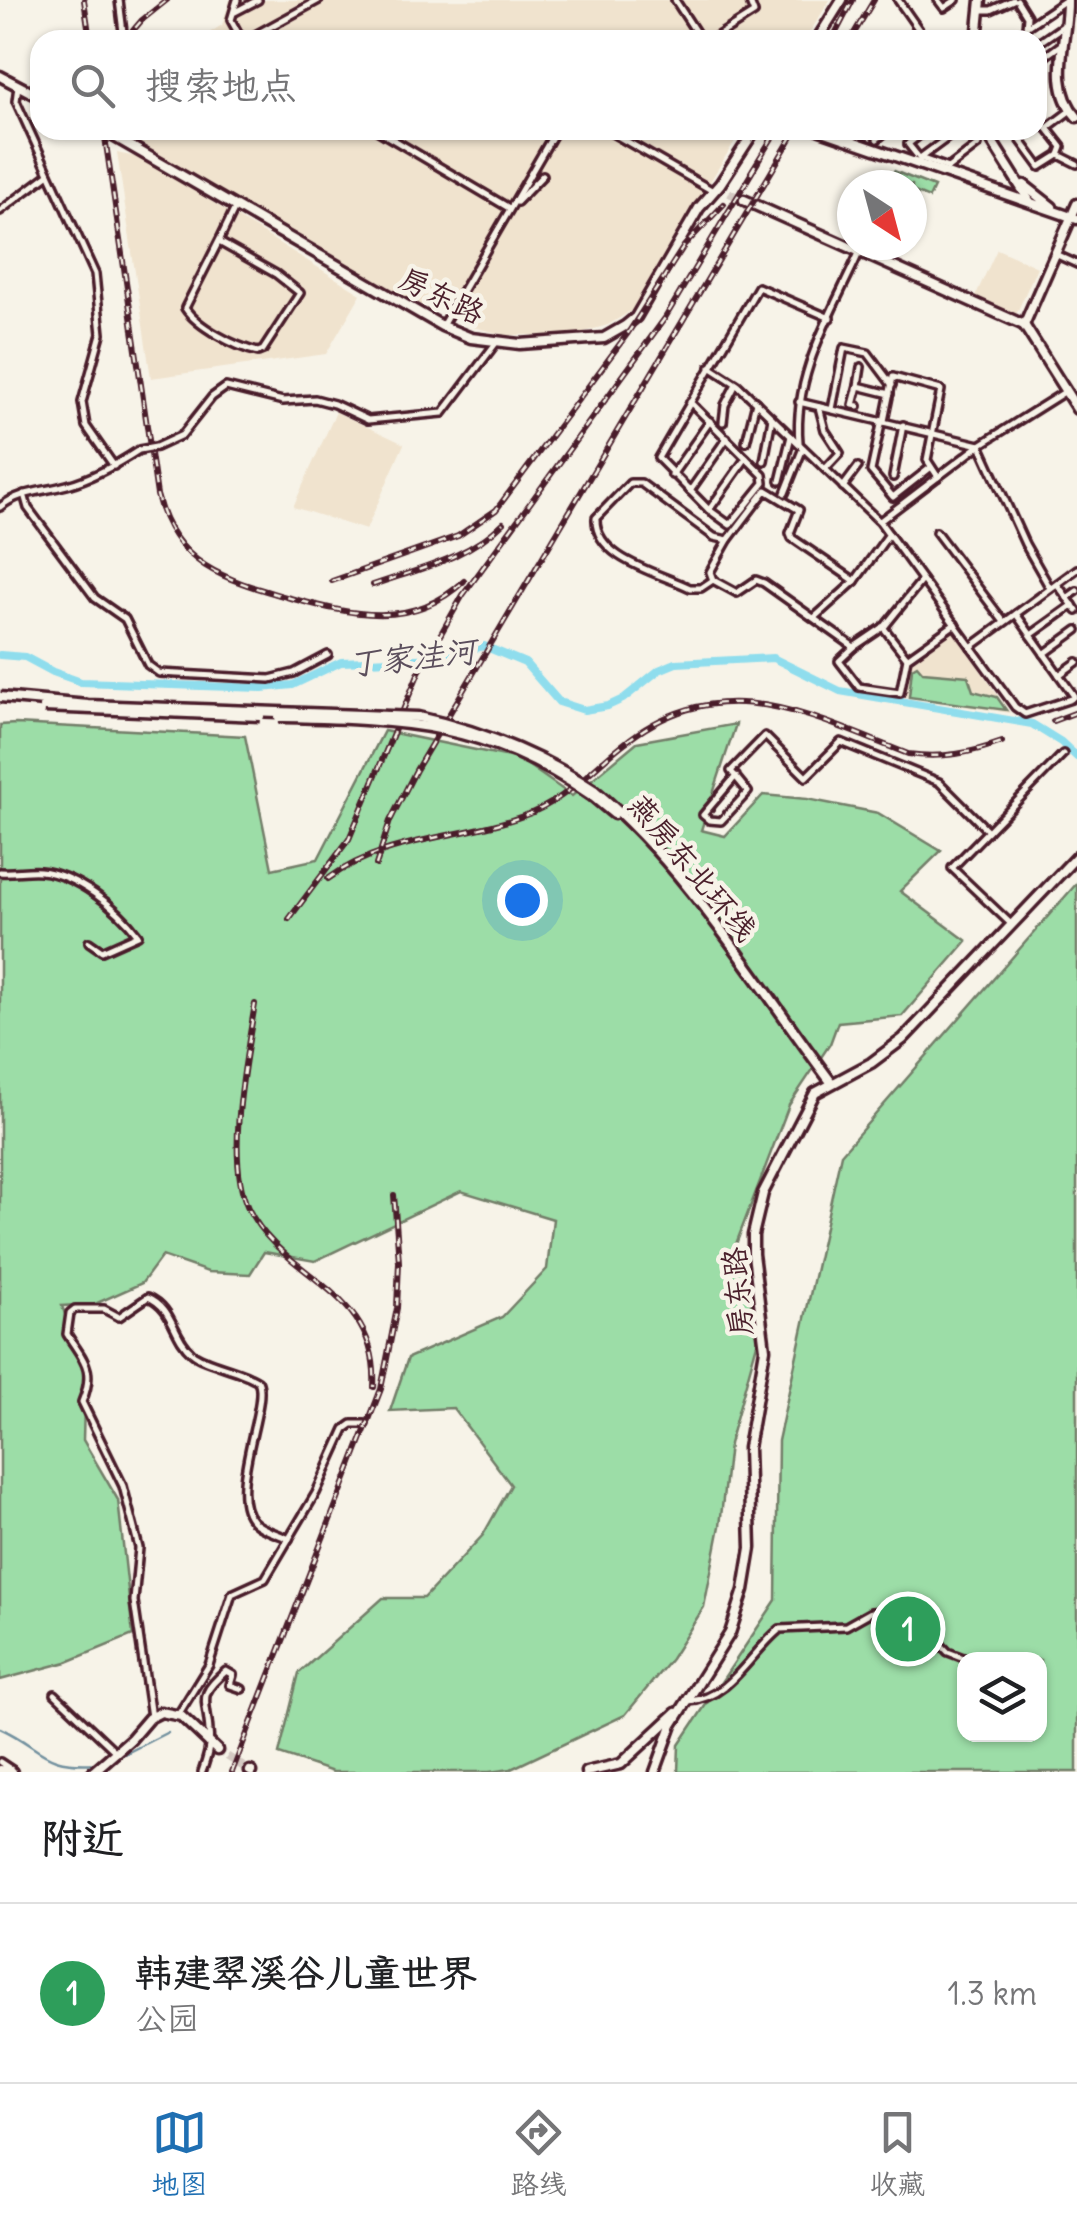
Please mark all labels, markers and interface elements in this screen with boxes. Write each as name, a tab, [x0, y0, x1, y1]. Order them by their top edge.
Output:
search box	[30, 30, 1047, 140]
icon: search	[65, 58, 120, 113]
text: 搜索地点	[145, 62, 297, 109]
north arrow	[837, 170, 927, 260]
street label: 房东路	[393, 258, 491, 332]
water label: 丁家洼河	[346, 629, 483, 684]
street label: 燕房东北环线	[621, 786, 765, 948]
your location	[497, 875, 548, 926]
street label: 房东路	[714, 1246, 760, 1338]
pin: 1	[876, 1592, 940, 1666]
map controls	[957, 1652, 1047, 1742]
button: layers	[957, 1652, 1047, 1742]
text: 附近	[40, 1812, 124, 1864]
text: 韩建翠溪谷儿童世界	[135, 1949, 477, 1996]
text: 1	[66, 1973, 79, 2014]
text: 1.3 km	[947, 1973, 1037, 2014]
text: 公园	[135, 1998, 199, 2039]
tab: 地图	[151, 2105, 208, 2202]
tab: 路线	[510, 2105, 567, 2202]
tab: 收藏	[869, 2105, 926, 2202]

